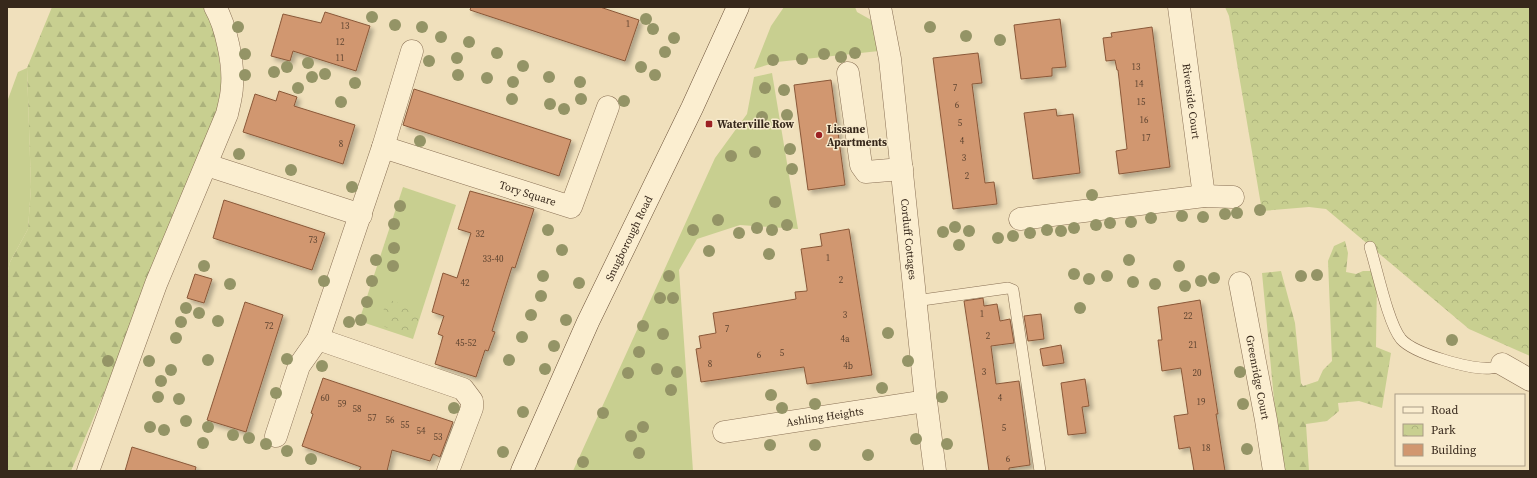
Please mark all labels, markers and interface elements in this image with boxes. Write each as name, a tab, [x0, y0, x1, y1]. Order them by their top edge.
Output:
house number: 1	[626, 18, 630, 30]
house number: 13	[340, 20, 350, 32]
house number: 12	[335, 36, 345, 48]
house number: 11	[335, 52, 345, 64]
house number: 13	[1131, 61, 1141, 73]
street label: Riverside Court	[1179, 63, 1203, 140]
house number: 14	[1134, 78, 1144, 90]
house number: 7	[953, 82, 958, 94]
house number: 15	[1136, 96, 1146, 108]
house number: 6	[955, 99, 960, 111]
house number: 16	[1139, 114, 1149, 126]
place label: Waterville Row	[717, 117, 795, 132]
house number: 5	[958, 117, 963, 129]
marker: Waterville Row	[704, 119, 714, 129]
place label: Lissane Apartments	[827, 122, 887, 150]
marker: Lissane Apartments	[814, 130, 824, 140]
house number: 17	[1141, 132, 1151, 144]
house number: 4	[960, 135, 965, 147]
house number: 8	[339, 138, 344, 150]
house number: 3	[962, 152, 967, 164]
house number: 2	[965, 170, 970, 182]
street label: Tory Square	[497, 178, 558, 210]
street label: Snugborough Road	[602, 193, 657, 284]
street label: Corduff Cottages	[897, 198, 920, 281]
house number: 32	[475, 228, 485, 240]
house number: 73	[308, 234, 318, 246]
house number: 1	[826, 252, 830, 264]
house number: 33-40	[483, 253, 504, 265]
house number: 2	[839, 274, 844, 286]
house number: 42	[460, 277, 470, 289]
house number: 1	[980, 308, 984, 320]
house number: 3	[843, 309, 848, 321]
house number: 22	[1183, 310, 1193, 322]
house number: 72	[264, 320, 274, 332]
house number: 7	[725, 323, 730, 335]
house number: 2	[986, 330, 991, 342]
house number: 4a	[840, 333, 850, 345]
street label: Greenridge Court	[1242, 334, 1273, 421]
house number: 45-52	[456, 337, 477, 349]
house number: 21	[1188, 339, 1198, 351]
house number: 5	[780, 347, 785, 359]
house number: 6	[757, 349, 762, 361]
house number: 8	[708, 358, 713, 370]
house number: 4b	[843, 360, 853, 372]
house number: 3	[982, 366, 987, 378]
house number: 20	[1192, 367, 1202, 379]
house number: 60	[320, 392, 330, 404]
house number: 4	[998, 392, 1003, 404]
legend	[1395, 394, 1525, 466]
house number: 19	[1196, 396, 1206, 408]
house number: 59	[337, 398, 347, 410]
text: Road	[1431, 402, 1458, 418]
house number: 58	[352, 403, 362, 415]
street label: Ashling Heights	[785, 404, 865, 430]
house number: 57	[367, 412, 377, 424]
house number: 56	[385, 414, 395, 426]
house number: 55	[400, 419, 410, 431]
house number: 5	[1002, 422, 1007, 434]
text: Park	[1431, 422, 1456, 438]
house number: 54	[416, 425, 426, 437]
house number: 53	[433, 431, 443, 443]
house number: 18	[1201, 442, 1211, 454]
text: Building	[1431, 442, 1476, 458]
house number: 6	[1006, 453, 1011, 465]

